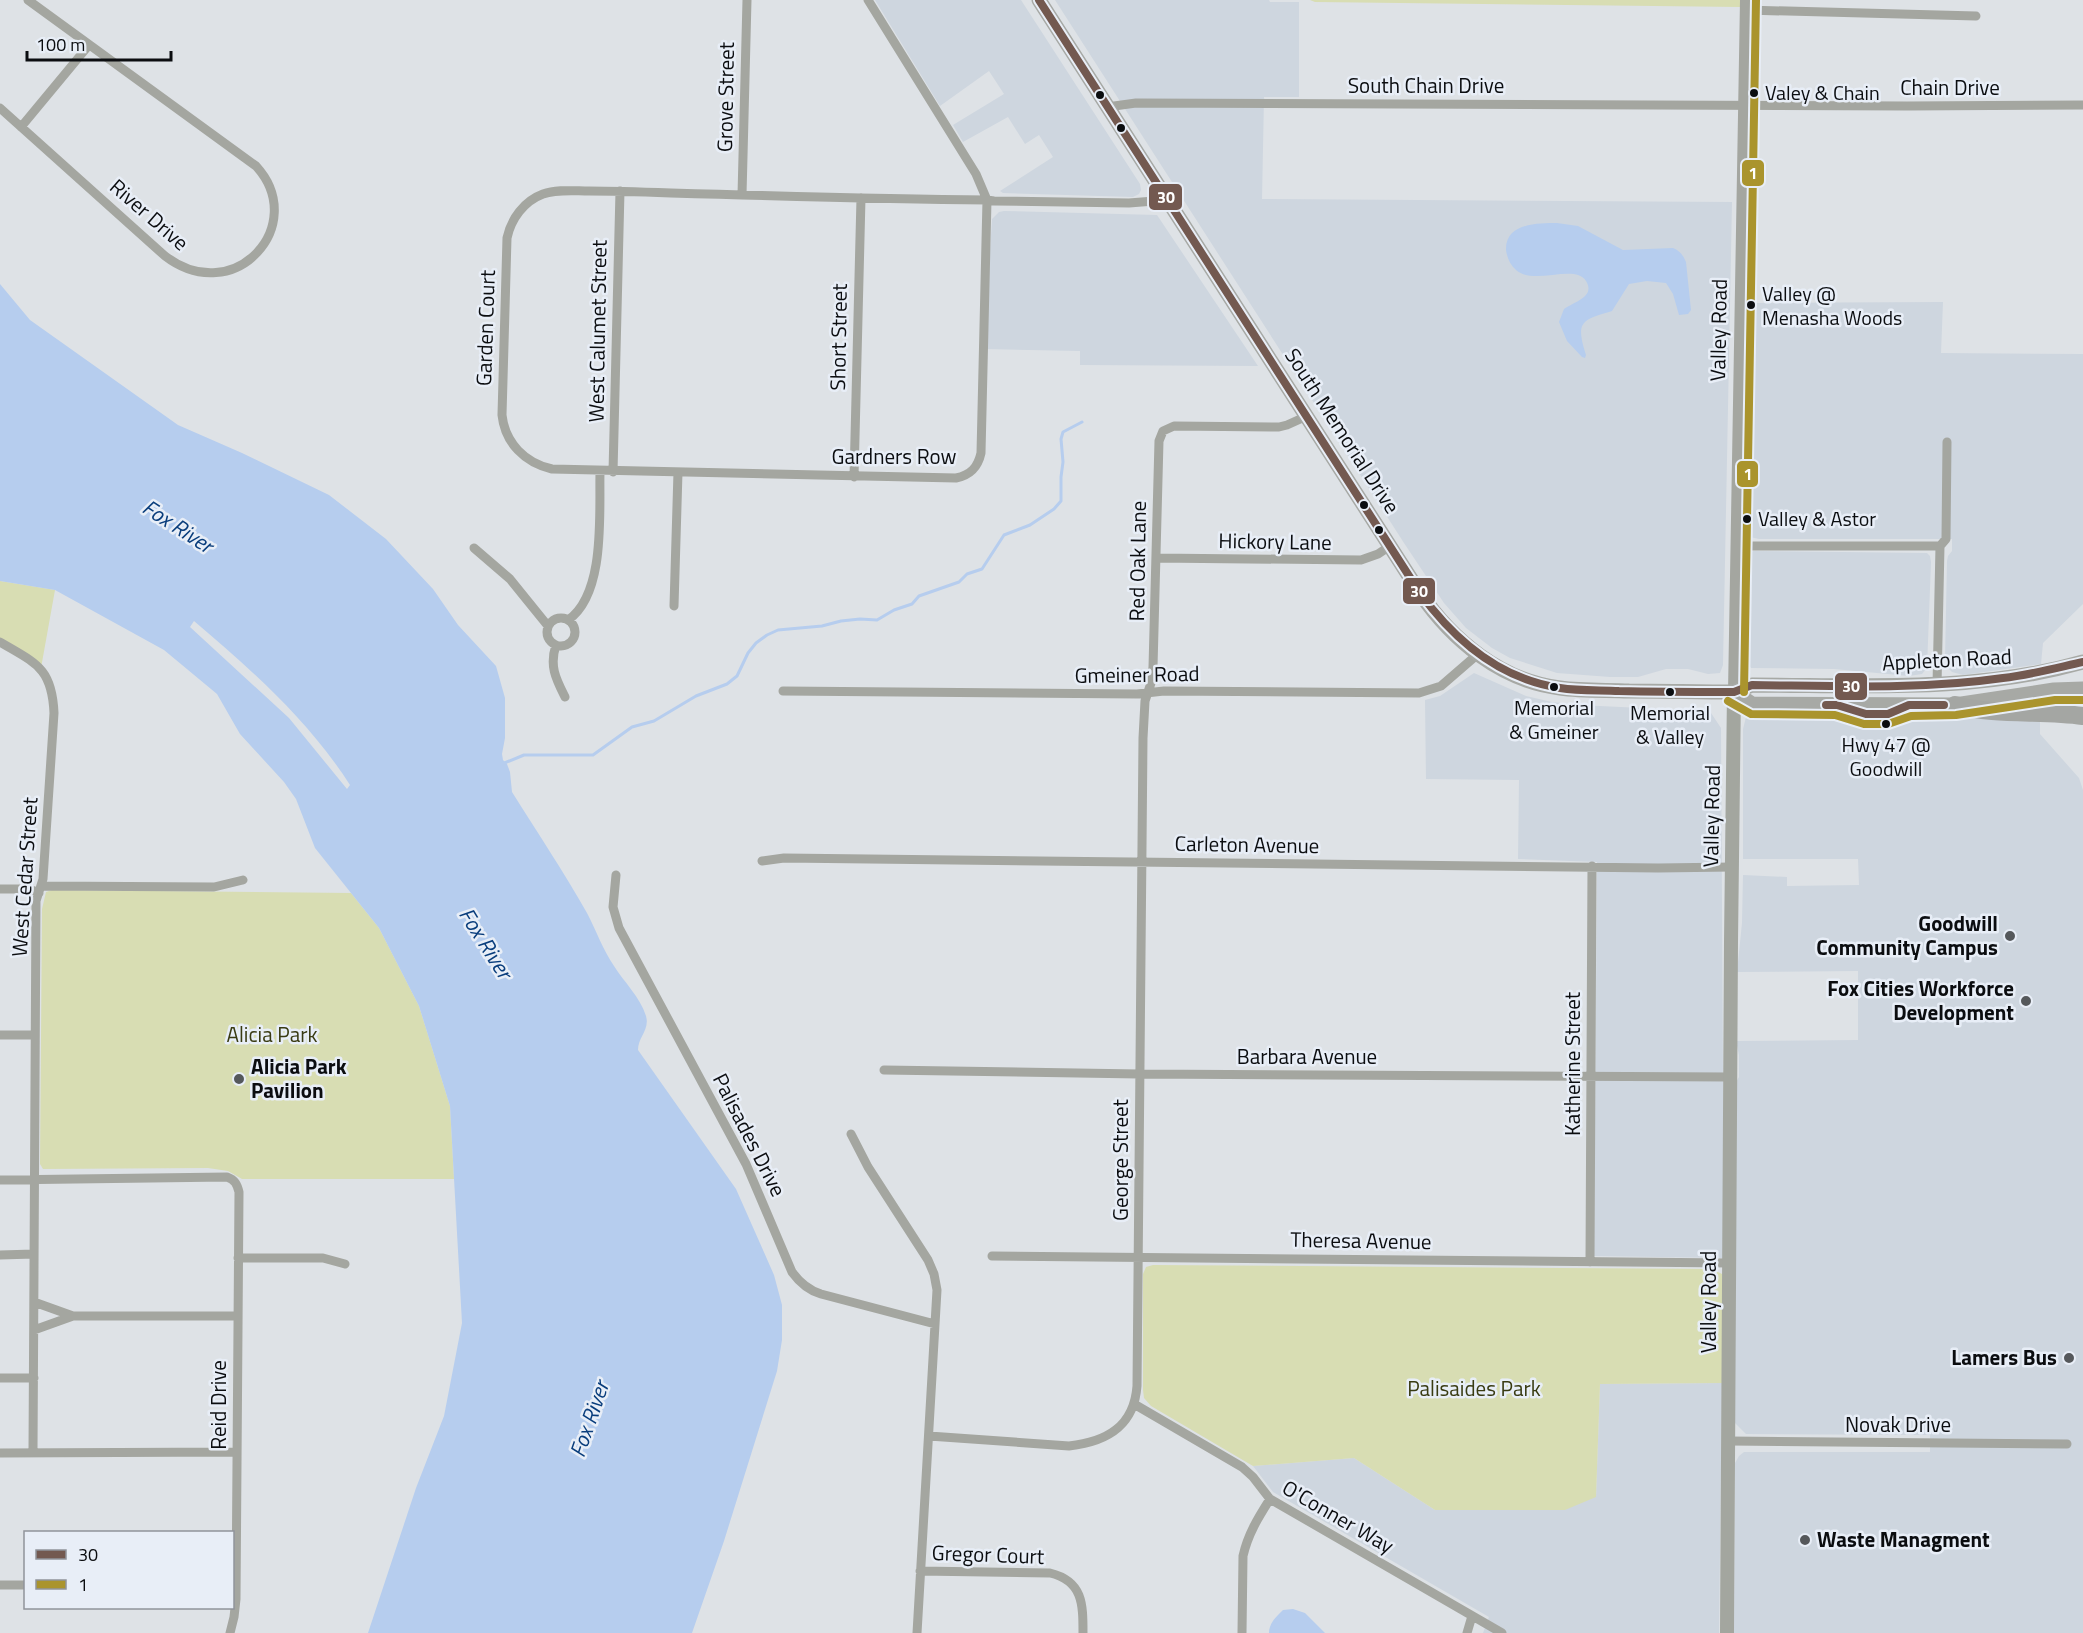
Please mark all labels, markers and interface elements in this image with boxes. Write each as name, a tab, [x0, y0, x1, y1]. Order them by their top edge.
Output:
scale bar	[27, 24, 171, 62]
text: 100 m	[36, 31, 85, 58]
street label: Grove Street	[708, 41, 742, 152]
street label: South Chain Drive	[1348, 69, 1504, 101]
street label: Chain Drive	[1900, 71, 2000, 103]
place label: Valey & Chain	[1765, 77, 1880, 108]
marker: Valey & Chain	[1748, 87, 1760, 99]
unlabelled marker	[1094, 89, 1106, 101]
unlabelled marker	[1115, 122, 1127, 134]
line badge: 1	[1741, 159, 1765, 187]
text: 1	[1749, 161, 1757, 185]
street label: River Drive	[103, 171, 196, 258]
line badge: 30	[1148, 183, 1183, 211]
text: 30	[1157, 185, 1175, 209]
street label: West Calumet Street	[579, 239, 615, 423]
street label: Garden Court	[467, 269, 503, 387]
street label: Valley Road	[1701, 278, 1735, 382]
place label: Valley @ Menasha Woods	[1762, 278, 1902, 333]
street label: Short Street	[821, 283, 855, 391]
marker: Valley @ Menasha Woods	[1745, 299, 1757, 311]
street label: South Memorial Drive	[1277, 341, 1408, 519]
street label: Gardners Row	[832, 440, 956, 472]
line badge: 1	[1736, 460, 1759, 488]
text: 1	[1744, 462, 1752, 486]
water label: Fox River	[136, 490, 223, 563]
unlabelled marker	[1358, 499, 1370, 511]
street label: Red Oak Lane	[1120, 500, 1154, 622]
place label: Valley & Astor	[1758, 503, 1876, 534]
marker: Valley & Astor	[1741, 513, 1753, 525]
street label: Hickory Lane	[1218, 524, 1332, 558]
unlabelled marker	[1373, 524, 1385, 536]
line badge: 30	[1402, 577, 1436, 605]
text: 30	[1410, 579, 1428, 603]
street label: Appleton Road	[1881, 640, 2013, 678]
street label: Gmeiner Road	[1074, 657, 1200, 691]
line badge: 30	[1834, 672, 1868, 701]
text: 30	[1842, 674, 1860, 698]
marker: Memorial & Gmeiner	[1548, 681, 1560, 693]
marker: Memorial & Valley	[1664, 686, 1676, 698]
place label: Memorial & Gmeiner	[1509, 692, 1599, 747]
place label: Memorial & Valley	[1630, 697, 1710, 752]
marker: Hwy 47 @ Goodwill	[1880, 718, 1892, 730]
place label: Hwy 47 @ Goodwill	[1841, 729, 1931, 784]
street label: Valley Road	[1694, 764, 1728, 868]
street label: West Cedar Street	[2, 795, 46, 958]
street label: Carleton Avenue	[1174, 827, 1320, 861]
water label: Fox River	[451, 901, 523, 988]
place label: Goodwill Community Campus	[1816, 907, 1998, 963]
marker: Goodwill Community Campus	[2003, 929, 2017, 943]
place label: Fox Cities Workforce Development	[1827, 972, 2014, 1028]
street label: Katherine Street	[1556, 991, 1588, 1136]
marker: Fox Cities Workforce Development	[2019, 994, 2033, 1008]
park label: Alicia Park	[226, 1018, 318, 1050]
street label: Barbara Avenue	[1237, 1040, 1377, 1072]
place label: Alicia Park Pavilion	[251, 1050, 347, 1106]
street label: Palisades Drive	[705, 1067, 795, 1202]
marker: Alicia Park Pavilion	[232, 1072, 246, 1086]
street label: George Street	[1104, 1098, 1136, 1221]
street label: Theresa Avenue	[1290, 1223, 1432, 1257]
street label: Valley Road	[1692, 1251, 1724, 1353]
place label: Lamers Bus	[1951, 1341, 2057, 1373]
marker: Lamers Bus	[2062, 1351, 2076, 1365]
street label: Reid Drive	[202, 1360, 234, 1450]
park label: Palisaides Park	[1407, 1372, 1541, 1404]
water label: Fox River	[560, 1373, 619, 1462]
street label: Novak Drive	[1845, 1408, 1951, 1440]
street label: O'Conner Way	[1277, 1471, 1400, 1561]
place label: Waste Managment	[1817, 1523, 1990, 1555]
legend	[24, 1531, 234, 1609]
marker: Waste Managment	[1798, 1533, 1812, 1547]
street label: Gregor Court	[931, 1536, 1045, 1572]
text: 30	[78, 1541, 98, 1568]
text: 1	[78, 1571, 88, 1598]

